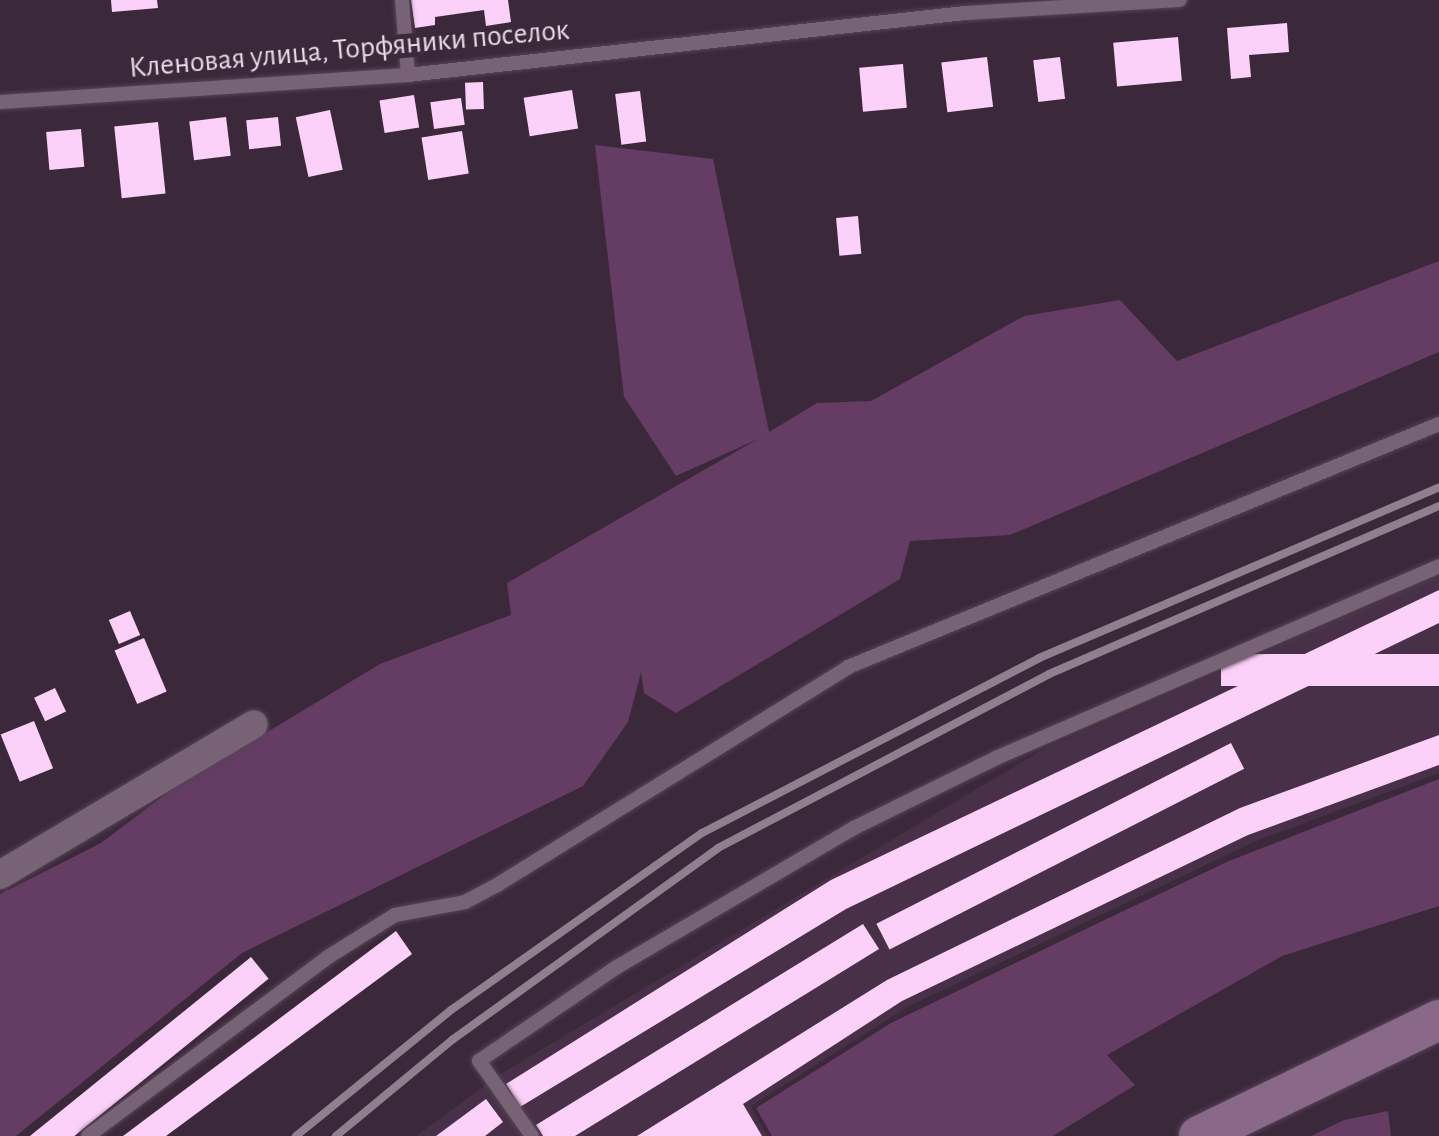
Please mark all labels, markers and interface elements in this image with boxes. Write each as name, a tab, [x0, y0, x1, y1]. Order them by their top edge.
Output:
street label: Кленовая улица, Торфяники поселок	[127, 12, 571, 86]

